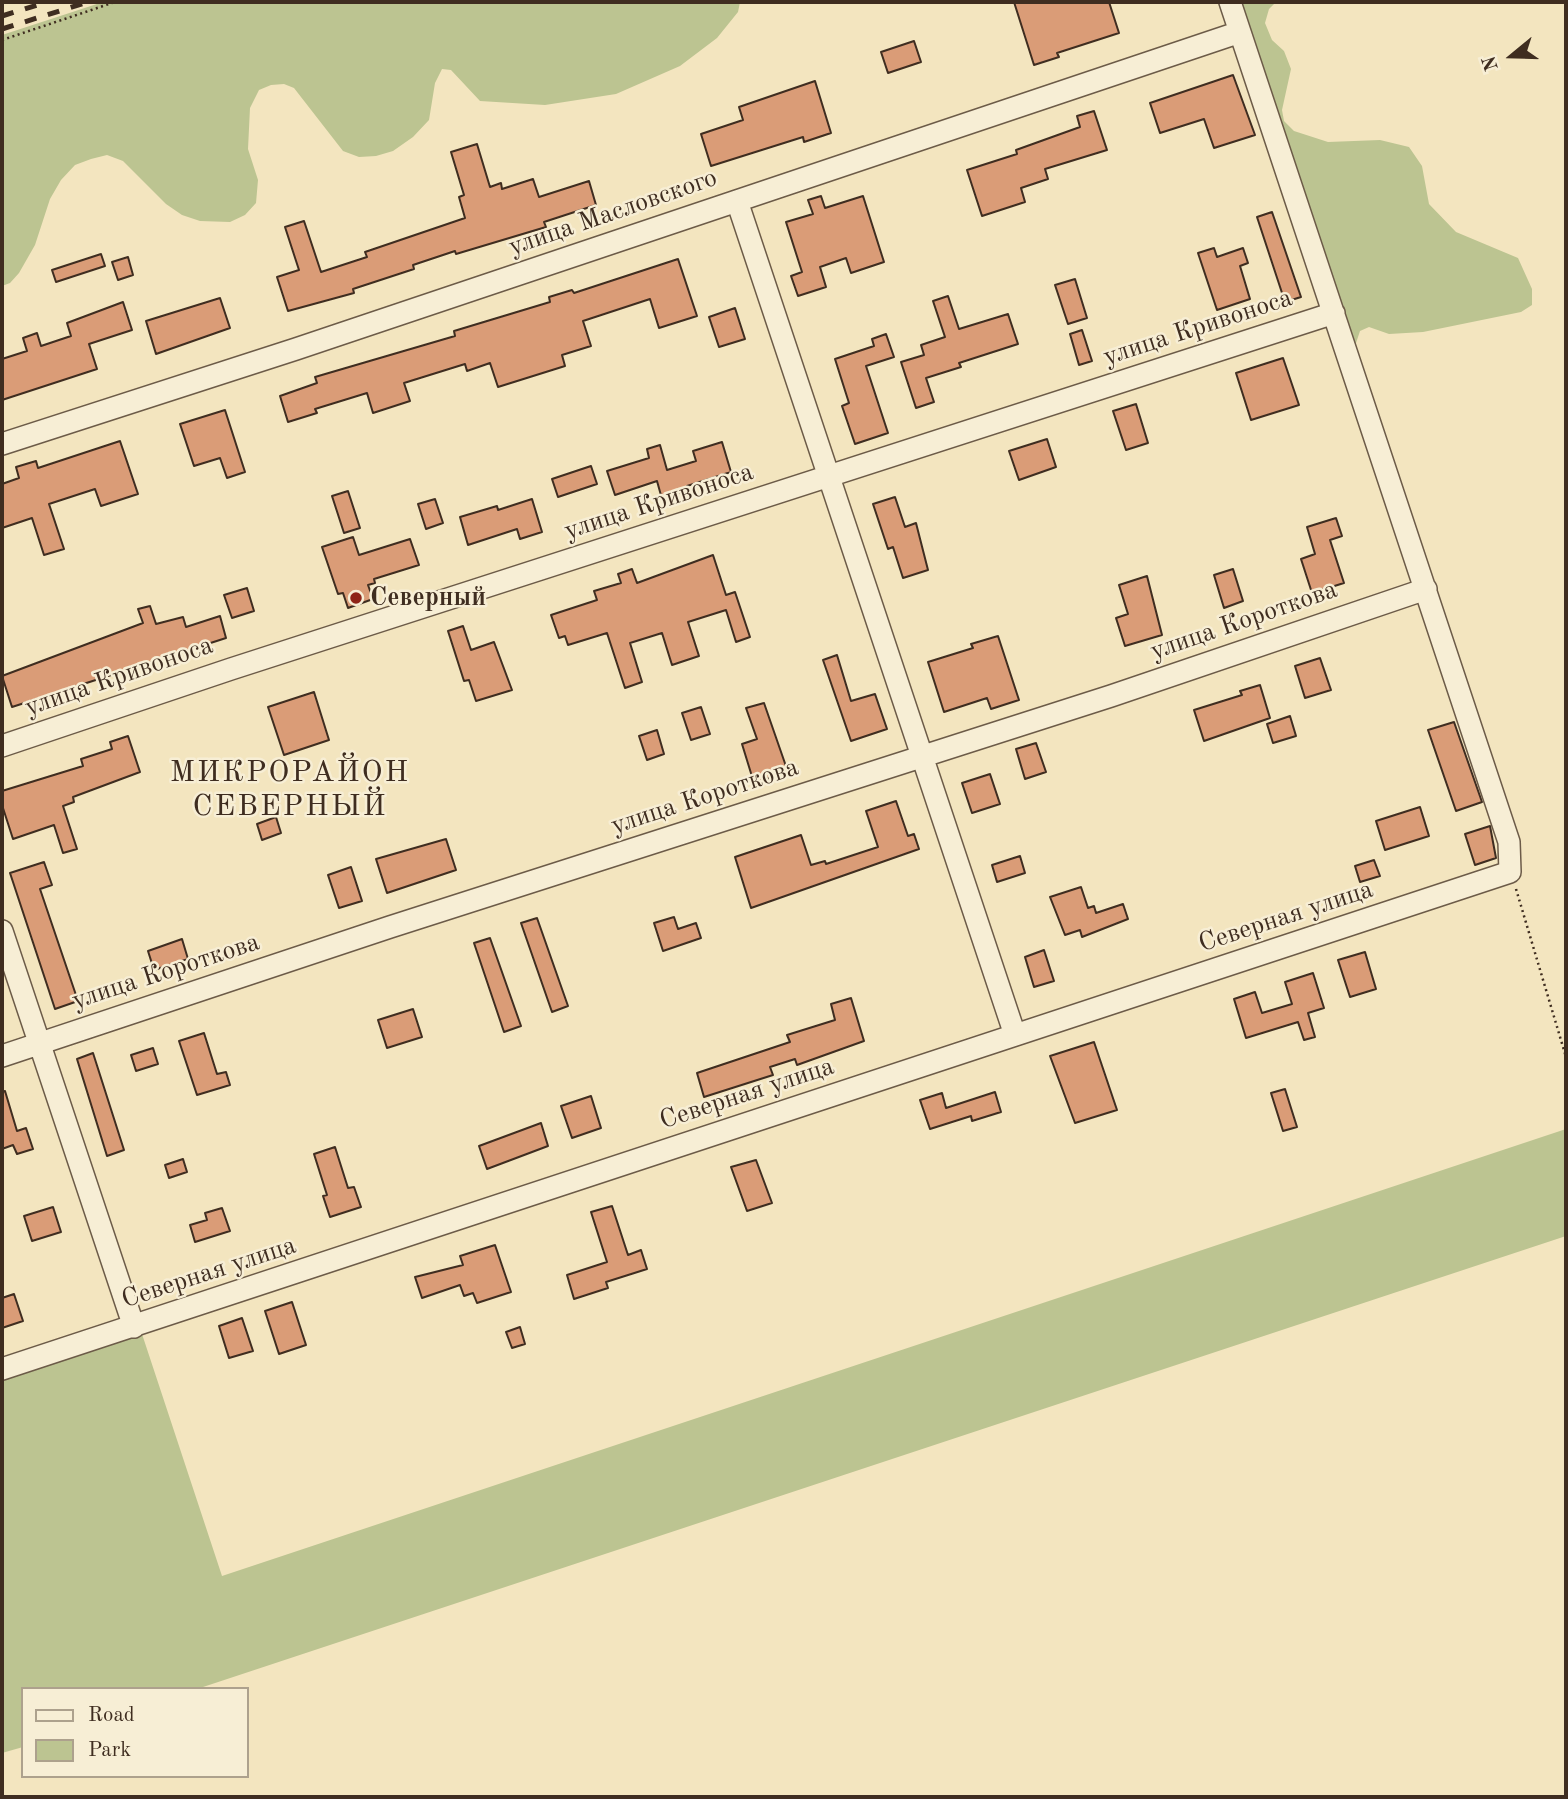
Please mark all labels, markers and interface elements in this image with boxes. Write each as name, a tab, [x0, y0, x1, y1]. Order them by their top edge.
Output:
north arrow	[1477, 21, 1547, 91]
text: N	[1480, 53, 1503, 73]
street label: улица Масловского	[505, 163, 721, 263]
street label: улица Кривоноса	[1100, 283, 1296, 373]
street label: улица Кривоноса	[561, 457, 757, 547]
street label: улица Короткова	[1146, 574, 1342, 668]
place label: Северный	[370, 582, 486, 614]
marker: Северный	[348, 590, 364, 606]
street label: улица Кривоноса	[21, 630, 217, 724]
street label: улица Короткова	[607, 752, 803, 842]
district label: МИКРОРАЙОН СЕВЕРНЫЙ	[171, 755, 409, 826]
street label: Северная улица	[1195, 874, 1377, 960]
street label: улица Короткова	[68, 927, 264, 1017]
street label: Северная улица	[656, 1051, 838, 1137]
street label: Северная улица	[118, 1230, 300, 1316]
legend	[21, 1687, 248, 1778]
text: Road	[88, 1705, 135, 1726]
text: Park	[88, 1740, 131, 1761]

